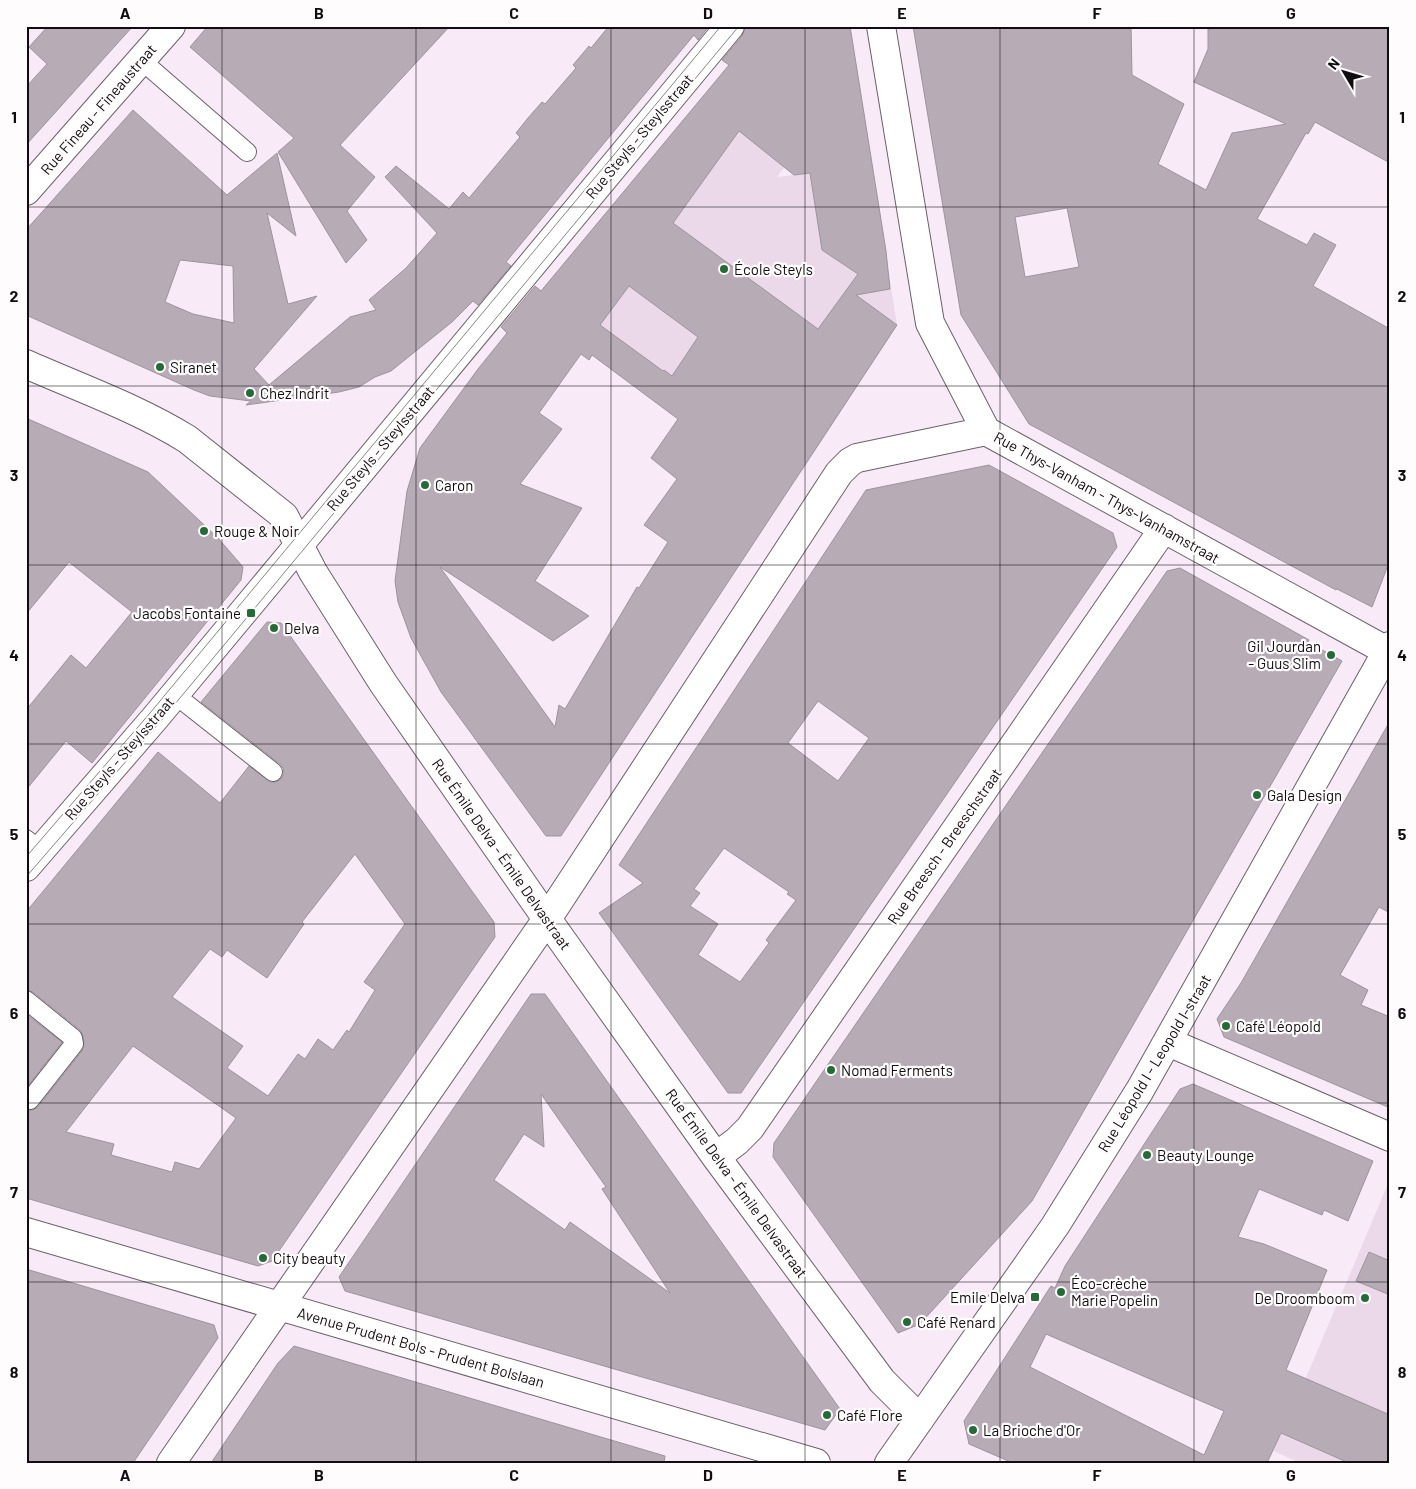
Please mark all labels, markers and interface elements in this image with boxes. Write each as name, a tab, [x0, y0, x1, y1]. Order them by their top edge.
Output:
text: A	[120, 3, 131, 22]
text: B	[314, 3, 324, 22]
text: C	[509, 3, 519, 22]
text: D	[703, 3, 713, 22]
text: E	[897, 3, 907, 22]
text: F	[1093, 3, 1102, 22]
text: G	[1286, 3, 1296, 22]
street label: Rue Fineau - Fineaustraat	[36, 40, 160, 178]
north arrow	[1318, 48, 1368, 98]
text: N	[1324, 55, 1343, 73]
street label: Rue Steyls - Steylsstraat	[581, 70, 697, 202]
text: 1	[11, 107, 17, 126]
text: 1	[1399, 107, 1405, 126]
place label: École Steyls	[734, 260, 813, 278]
marker: École Steyls	[718, 263, 730, 275]
text: 2	[10, 286, 19, 305]
text: 2	[1398, 286, 1407, 305]
place label: Siranet	[170, 358, 217, 376]
marker: Siranet	[154, 361, 166, 373]
street label: Rue Steyls - Steylsstraat	[322, 382, 438, 514]
place label: Chez Indrit	[260, 384, 330, 402]
marker: Chez Indrit	[244, 387, 256, 399]
street label: Rue Thys-Vanham - Thys-Vanhamstraat	[991, 427, 1223, 567]
text: 3	[10, 465, 18, 484]
text: 3	[1398, 465, 1406, 484]
place label: Caron	[435, 476, 473, 494]
marker: Caron	[419, 479, 431, 491]
place label: Rouge & Noir	[214, 522, 299, 540]
marker: Rouge & Noir	[198, 525, 210, 537]
place label: Jacobs Fontaine	[133, 604, 241, 622]
marker: Jacobs Fontaine	[245, 607, 257, 619]
place label: Delva	[284, 619, 319, 637]
marker: Delva	[268, 622, 280, 634]
place label: Gil Jourdan - Guus Slim	[1247, 637, 1321, 672]
text: 4	[9, 645, 19, 664]
text: 4	[1397, 645, 1407, 664]
marker: Gil Jourdan - Guus Slim	[1325, 649, 1337, 661]
street label: Rue Steyls - Steylsstraat	[61, 693, 177, 823]
street label: Rue Émile Delva - Émile Delvastraat	[429, 755, 575, 953]
street label: Rue Breesch - Breeschstraat	[883, 764, 1005, 928]
place label: Gala Design	[1267, 786, 1342, 804]
marker: Gala Design	[1251, 789, 1263, 801]
text: 5	[10, 824, 19, 843]
text: 5	[1398, 824, 1407, 843]
street label: Rue Léopold I - Leopold I-straat	[1094, 971, 1214, 1155]
text: 6	[10, 1003, 19, 1022]
text: 6	[1398, 1003, 1407, 1022]
place label: Café Léopold	[1236, 1017, 1321, 1035]
marker: Café Léopold	[1220, 1020, 1232, 1032]
place label: Nomad Ferments	[841, 1061, 953, 1079]
marker: Nomad Ferments	[825, 1064, 837, 1076]
street label: Rue Émile Delva - Émile Delvastraat	[662, 1085, 812, 1281]
place label: Beauty Lounge	[1157, 1146, 1254, 1164]
marker: Beauty Lounge	[1141, 1149, 1153, 1161]
text: 7	[10, 1182, 18, 1201]
text: 7	[1398, 1182, 1406, 1201]
place label: City beauty	[273, 1249, 345, 1267]
marker: City beauty	[257, 1252, 269, 1264]
place label: Éco-crèche Marie Popelin	[1071, 1274, 1158, 1309]
marker: Éco-crèche Marie Popelin	[1055, 1286, 1067, 1298]
place label: Emile Delva	[950, 1288, 1025, 1306]
place label: De Droomboom	[1254, 1289, 1355, 1307]
marker: Emile Delva	[1029, 1291, 1041, 1303]
marker: De Droomboom	[1359, 1292, 1371, 1304]
street label: Avenue Prudent Bols - Prudent Bolslaan	[295, 1303, 547, 1391]
place label: Café Renard	[917, 1313, 996, 1331]
marker: Café Renard	[901, 1316, 913, 1328]
text: 8	[10, 1362, 19, 1381]
text: 8	[1398, 1362, 1407, 1381]
place label: Café Flore	[837, 1406, 903, 1424]
marker: Café Flore	[821, 1409, 833, 1421]
place label: La Brioche d'Or	[983, 1421, 1081, 1439]
marker: La Brioche d'Or	[967, 1424, 979, 1436]
text: A	[120, 1465, 131, 1484]
text: B	[314, 1465, 324, 1484]
text: C	[509, 1465, 519, 1484]
text: D	[703, 1465, 713, 1484]
text: E	[897, 1465, 907, 1484]
text: F	[1093, 1465, 1102, 1484]
text: G	[1286, 1465, 1296, 1484]

